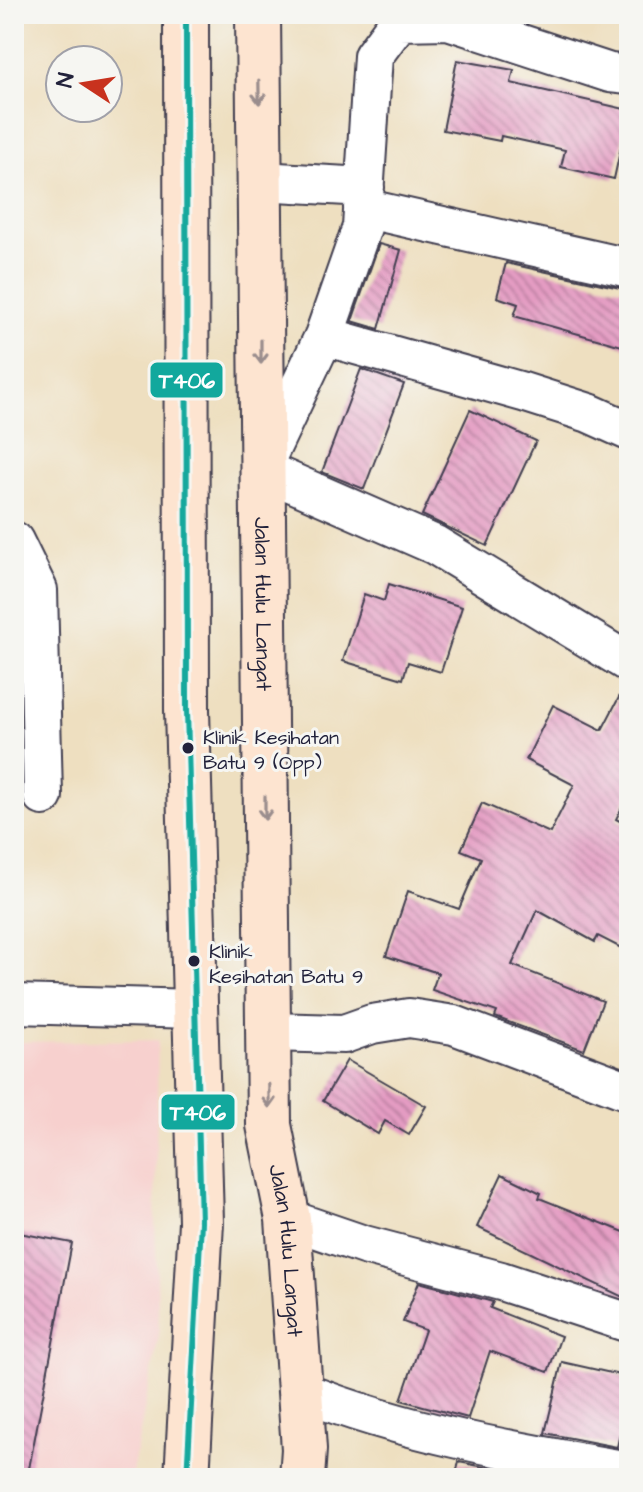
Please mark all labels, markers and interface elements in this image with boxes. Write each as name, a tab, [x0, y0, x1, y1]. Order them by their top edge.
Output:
north arrow	[44, 44, 124, 124]
text: N	[49, 70, 83, 90]
one-way arrow	[251, 78, 267, 105]
one-way arrow	[253, 338, 269, 365]
line badge: T406	[149, 361, 224, 399]
text: T406	[158, 366, 215, 397]
street label: Jalan Hulu Langat	[246, 517, 279, 691]
place label: Klinik Kesihatan Batu 9 (Opp)	[203, 724, 339, 777]
marker: Klinik Kesihatan Batu 9 (Opp)	[180, 740, 196, 756]
one-way arrow	[257, 794, 273, 821]
place label: Klinik Kesihatan Batu 9	[209, 938, 363, 991]
marker: Klinik Kesihatan Batu 9	[186, 953, 202, 969]
one-way arrow	[261, 1082, 277, 1109]
line badge: T406	[160, 1093, 236, 1131]
text: T406	[169, 1098, 226, 1129]
street label: Jalan Hulu Langat	[260, 1161, 310, 1338]

